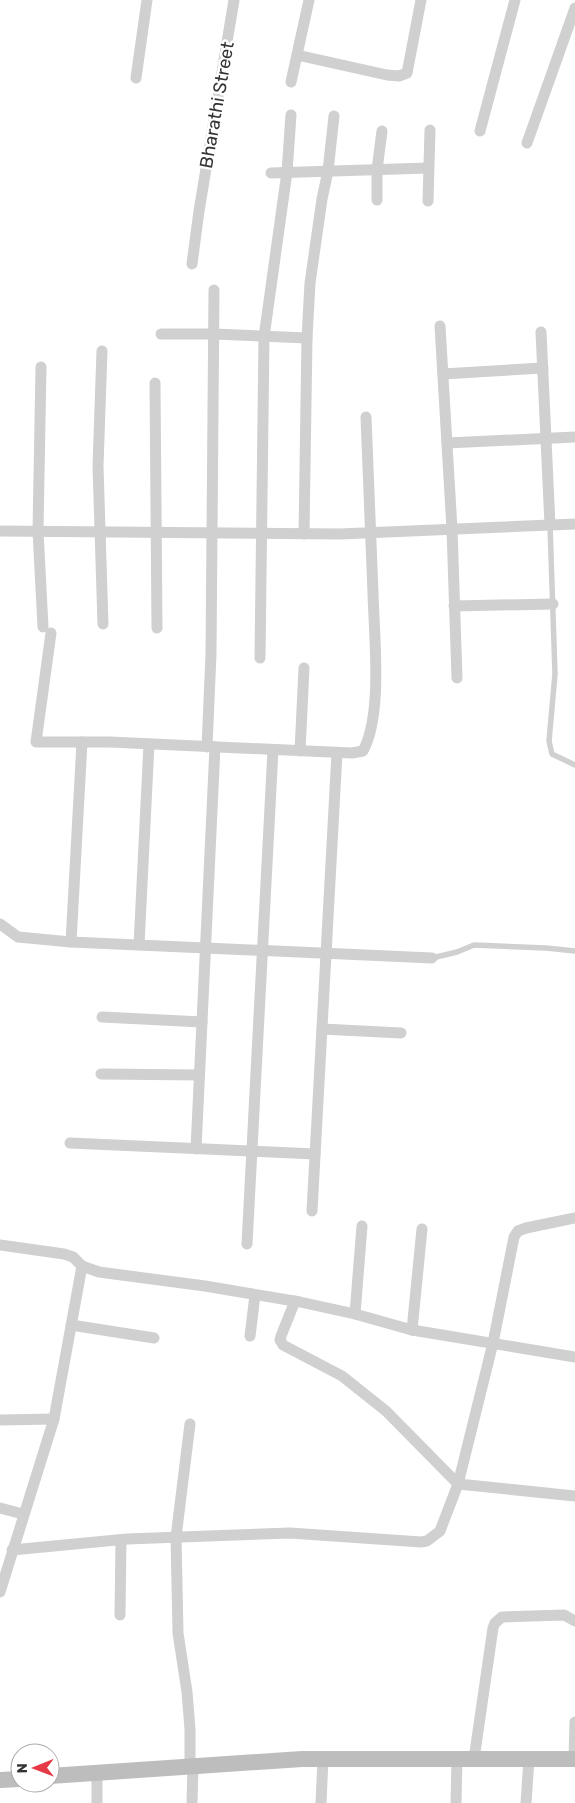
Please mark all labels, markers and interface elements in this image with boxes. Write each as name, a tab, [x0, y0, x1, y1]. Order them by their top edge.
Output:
street label: Bharathi Street	[195, 40, 239, 170]
north arrow	[10, 1743, 60, 1793]
text: N	[14, 1763, 31, 1773]

